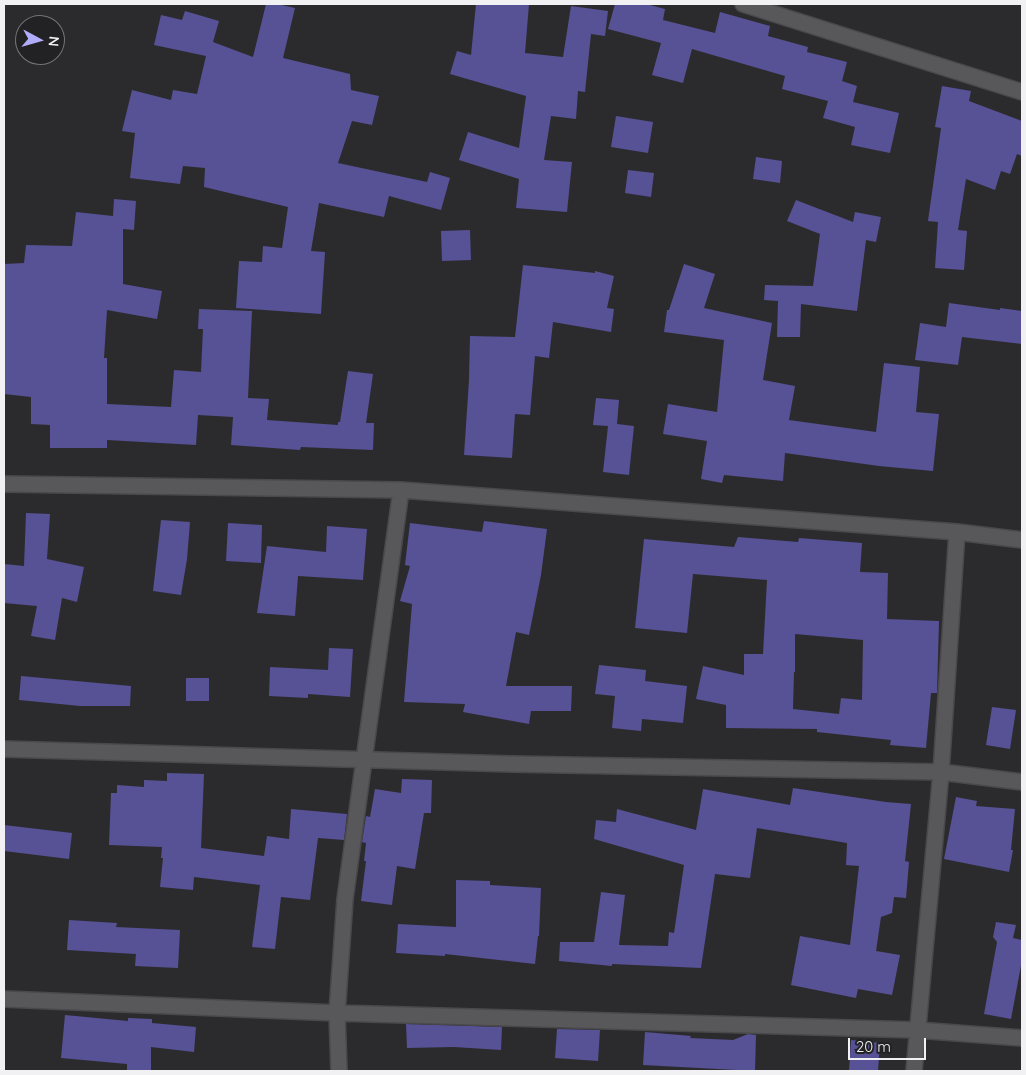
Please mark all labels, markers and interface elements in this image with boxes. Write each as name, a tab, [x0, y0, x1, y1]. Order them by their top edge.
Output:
north arrow	[15, 15, 65, 65]
text: N	[44, 35, 63, 48]
scale bar	[851, 1028, 928, 1060]
text: 20 m	[856, 1037, 891, 1056]

